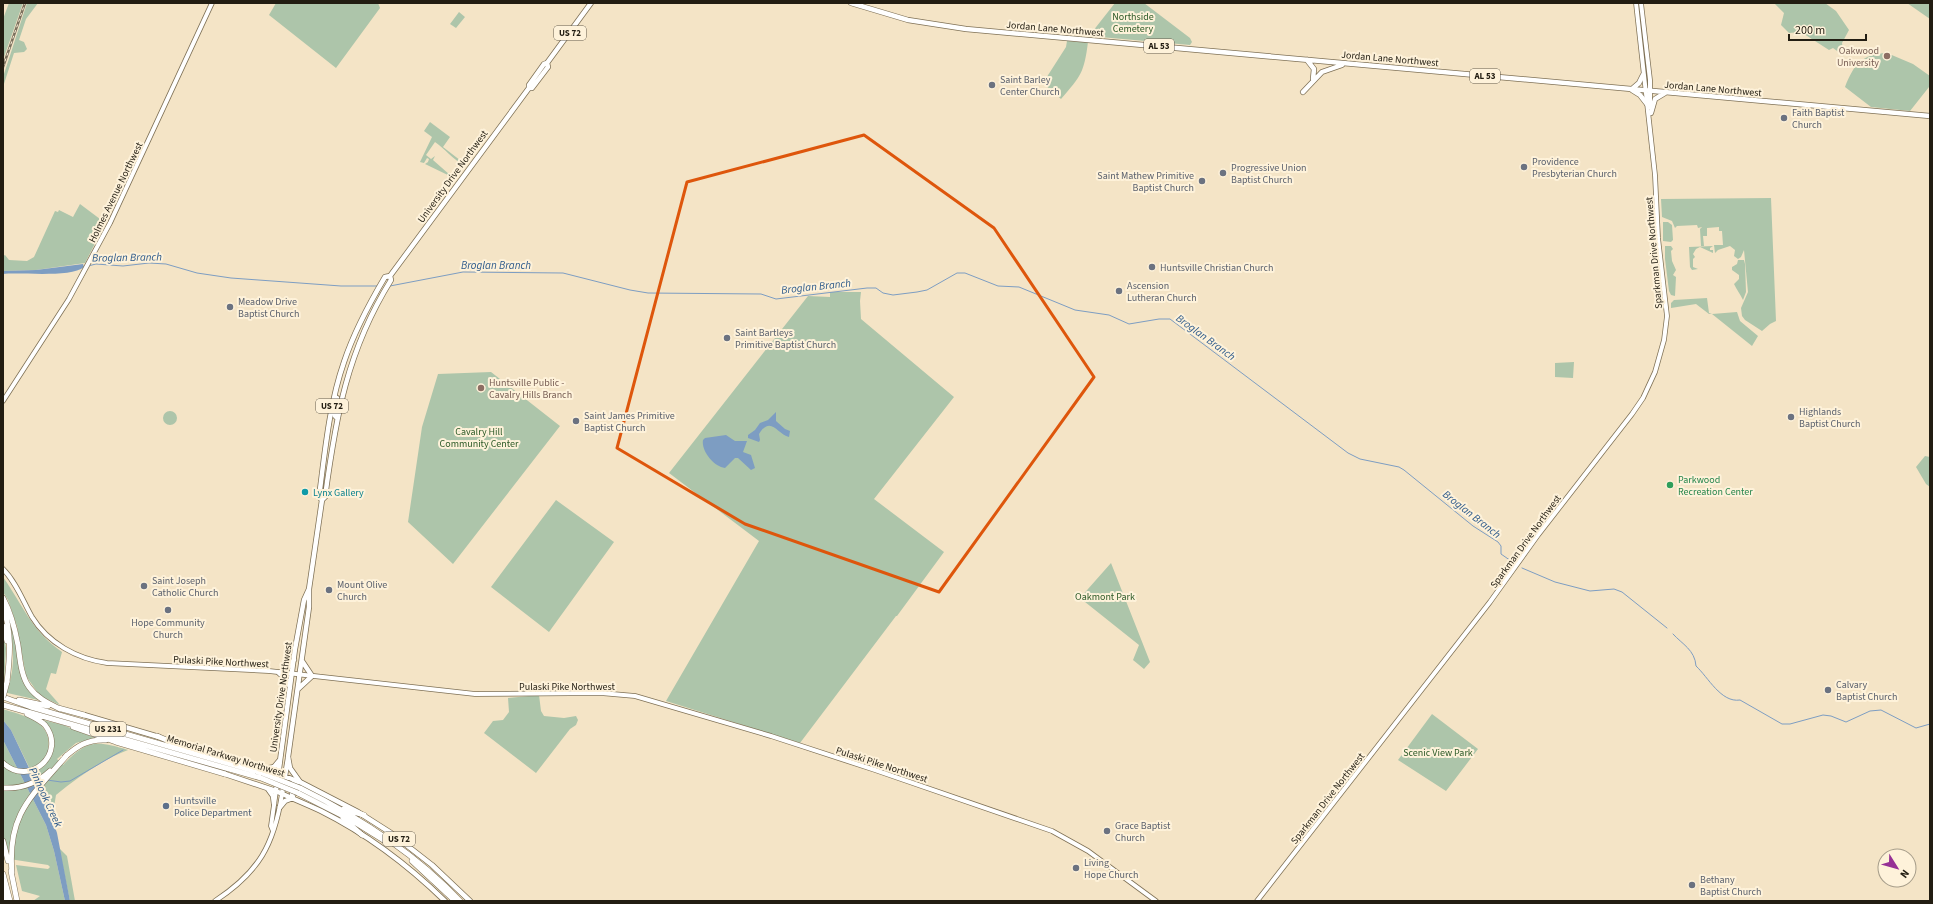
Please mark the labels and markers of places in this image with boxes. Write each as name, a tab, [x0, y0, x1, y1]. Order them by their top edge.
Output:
place label: Oakwood University	[1837, 44, 1879, 70]
marker: Oakwood University	[1882, 51, 1892, 61]
place label: Saint Barley Center Church	[1000, 73, 1060, 99]
marker: Saint Barley Center Church	[987, 80, 997, 90]
place label: Faith Baptist Church	[1792, 106, 1845, 132]
marker: Faith Baptist Church	[1779, 113, 1789, 123]
place label: Providence Presbyterian Church	[1532, 155, 1617, 181]
place label: Progressive Union Baptist Church	[1231, 161, 1307, 187]
marker: Providence Presbyterian Church	[1519, 162, 1529, 172]
marker: Progressive Union Baptist Church	[1218, 168, 1228, 178]
place label: Saint Mathew Primitive Baptist Church	[1097, 169, 1194, 195]
marker: Saint Mathew Primitive Baptist Church	[1197, 176, 1207, 186]
place label: Huntsville Christian Church	[1160, 261, 1273, 275]
marker: Huntsville Christian Church	[1147, 262, 1157, 272]
place label: Ascension Lutheran Church	[1127, 279, 1197, 305]
marker: Ascension Lutheran Church	[1114, 286, 1124, 296]
place label: Meadow Drive Baptist Church	[238, 295, 299, 321]
marker: Meadow Drive Baptist Church	[225, 302, 235, 312]
place label: Saint Bartleys Primitive Baptist Church	[735, 326, 836, 352]
marker: Saint Bartleys Primitive Baptist Church	[722, 333, 732, 343]
place label: Huntsville Public - Cavalry Hills Branch	[489, 376, 572, 402]
marker: Huntsville Public - Cavalry Hills Branch	[476, 383, 486, 393]
place label: Highlands Baptist Church	[1799, 405, 1860, 431]
place label: Saint James Primitive Baptist Church	[584, 409, 675, 435]
marker: Highlands Baptist Church	[1786, 412, 1796, 422]
marker: Saint James Primitive Baptist Church	[571, 416, 581, 426]
place label: Parkwood Recreation Center	[1678, 473, 1753, 499]
marker: Parkwood Recreation Center	[1665, 480, 1675, 490]
place label: Lynx Gallery	[313, 486, 364, 500]
marker: Lynx Gallery	[300, 487, 310, 497]
place label: Saint Joseph Catholic Church	[152, 574, 218, 600]
place label: Mount Olive Church	[337, 578, 387, 604]
marker: Saint Joseph Catholic Church	[139, 581, 149, 591]
marker: Mount Olive Church	[324, 585, 334, 595]
marker: Hope Community Church	[163, 605, 173, 615]
place label: Hope Community Church	[131, 616, 205, 642]
place label: Calvary Baptist Church	[1836, 678, 1897, 704]
marker: Calvary Baptist Church	[1823, 685, 1833, 695]
place label: Huntsville Police Department	[174, 794, 252, 820]
marker: Huntsville Police Department	[161, 801, 171, 811]
place label: Grace Baptist Church	[1115, 819, 1171, 845]
marker: Grace Baptist Church	[1102, 826, 1112, 836]
place label: Living Hope Church	[1084, 856, 1138, 882]
marker: Living Hope Church	[1071, 863, 1081, 873]
place label: Bethany Baptist Church	[1700, 873, 1761, 899]
marker: Bethany Baptist Church	[1687, 880, 1697, 890]

